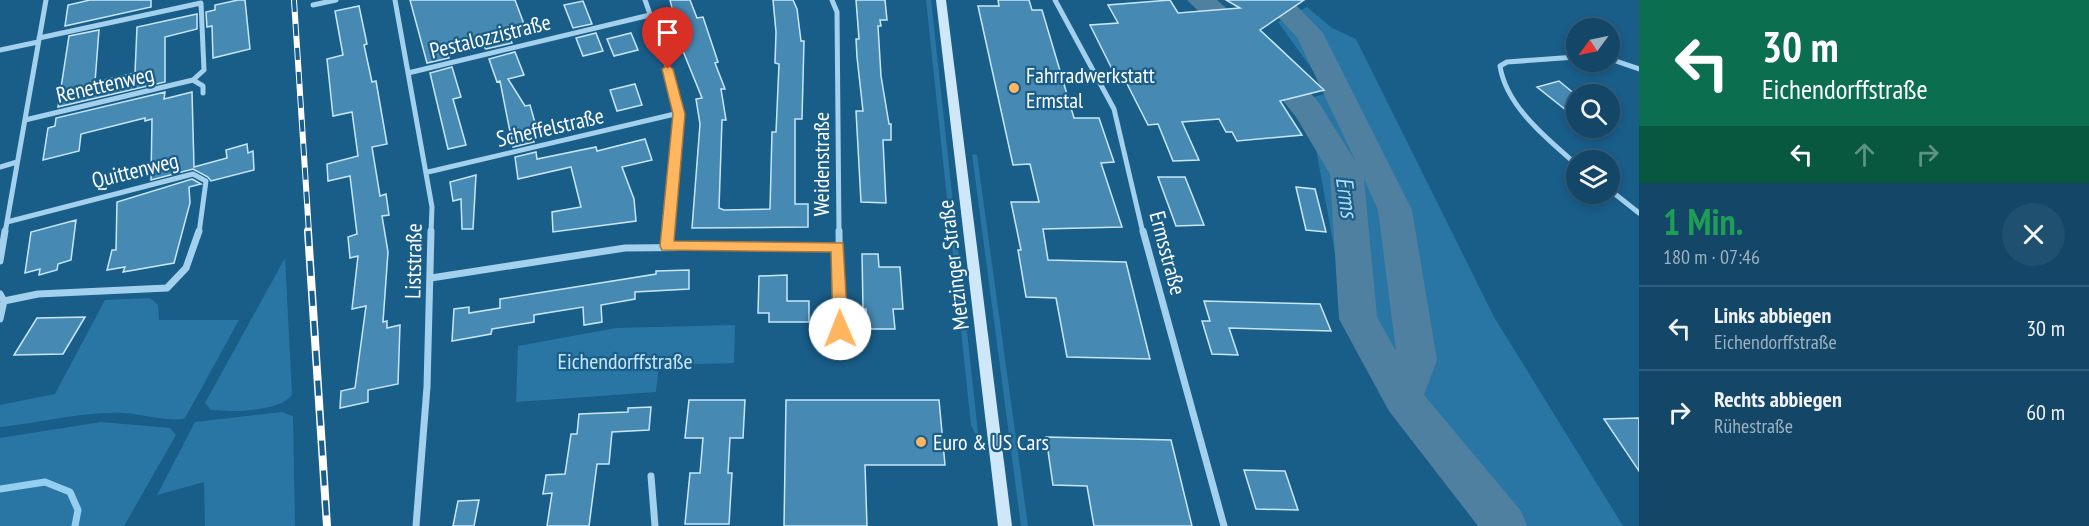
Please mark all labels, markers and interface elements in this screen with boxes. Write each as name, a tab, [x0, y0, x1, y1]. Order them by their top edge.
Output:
street label: Pestalozzistraße	[427, 7, 553, 65]
pin	[642, 7, 693, 69]
icon: arrive	[651, 16, 684, 49]
north arrow	[1566, 18, 1620, 72]
map controls	[1566, 18, 1620, 204]
text: 30 m	[1762, 19, 1839, 74]
icon: left	[1663, 24, 1741, 102]
street label: Renettenweg	[53, 59, 157, 109]
place label: Fahrradwerkstatt Ermstal	[1026, 61, 1155, 114]
text: Eichendorffstraße	[1762, 72, 1928, 106]
marker: Fahrradwerkstatt Ermstal	[1007, 81, 1021, 95]
button: search	[1566, 84, 1620, 138]
street label: Scheffelstraße	[494, 101, 606, 153]
street label: Weidenstraße	[807, 112, 835, 216]
icon: left	[1785, 138, 1818, 171]
icon: ahead	[1848, 138, 1881, 171]
icon: right	[1911, 138, 1944, 171]
street label: Quittenweg	[89, 146, 181, 194]
button: layers	[1566, 150, 1620, 204]
water label: Erms	[1329, 175, 1366, 222]
street label: Metzinger Straße	[931, 198, 975, 332]
text: 1 Min.	[1663, 198, 1743, 245]
button: close	[2002, 203, 2065, 266]
street label: Ermsstraße	[1143, 208, 1193, 298]
street label: Liststraße	[398, 223, 428, 299]
text: 180 m · 07:46	[1663, 244, 1760, 270]
position arrow	[808, 297, 872, 361]
text: Links abbiegen	[1714, 301, 1831, 329]
icon: left	[1663, 312, 1696, 345]
text: 30 m	[2026, 314, 2065, 342]
text: Eichendorffstraße	[1714, 329, 1837, 355]
park label: Eichendorffstraße	[558, 347, 692, 375]
text: Rechts abbiegen	[1714, 385, 1842, 413]
icon: right	[1663, 396, 1696, 429]
text: 60 m	[2026, 398, 2065, 426]
text: Rühestraße	[1714, 413, 1793, 439]
place label: Euro & US Cars	[933, 428, 1049, 456]
marker: Euro & US Cars	[914, 435, 928, 449]

